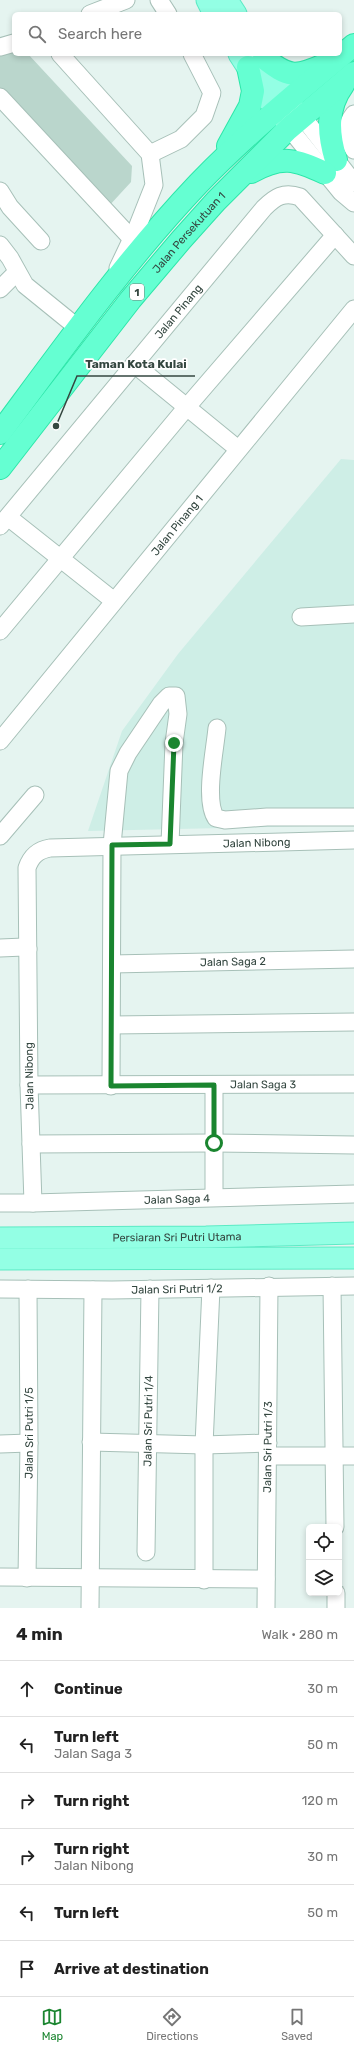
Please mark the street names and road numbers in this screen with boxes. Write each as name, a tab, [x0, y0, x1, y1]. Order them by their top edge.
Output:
street label: Jalan Persekutuan 1	[150, 189, 228, 276]
street label: Jalan Pinang	[152, 282, 205, 342]
road number: 1	[130, 284, 144, 300]
street label: Jalan Pinang 1	[149, 493, 206, 558]
street label: Jalan Nibong	[223, 836, 291, 850]
street label: Jalan Saga 2	[200, 955, 266, 969]
street label: Jalan Nibong	[22, 1042, 37, 1110]
street label: Jalan Saga 3	[230, 1078, 296, 1091]
street label: Jalan Saga 4	[144, 1192, 210, 1207]
street label: Persiaran Sri Putri Utama	[112, 1230, 242, 1244]
street label: Jalan Sri Putri 1/2	[131, 1282, 223, 1297]
street label: Jalan Sri Putri 1/4	[141, 1375, 156, 1467]
street label: Jalan Sri Putri 1/5	[22, 1387, 36, 1479]
street label: Jalan Sri Putri 1/3	[261, 1401, 275, 1493]

